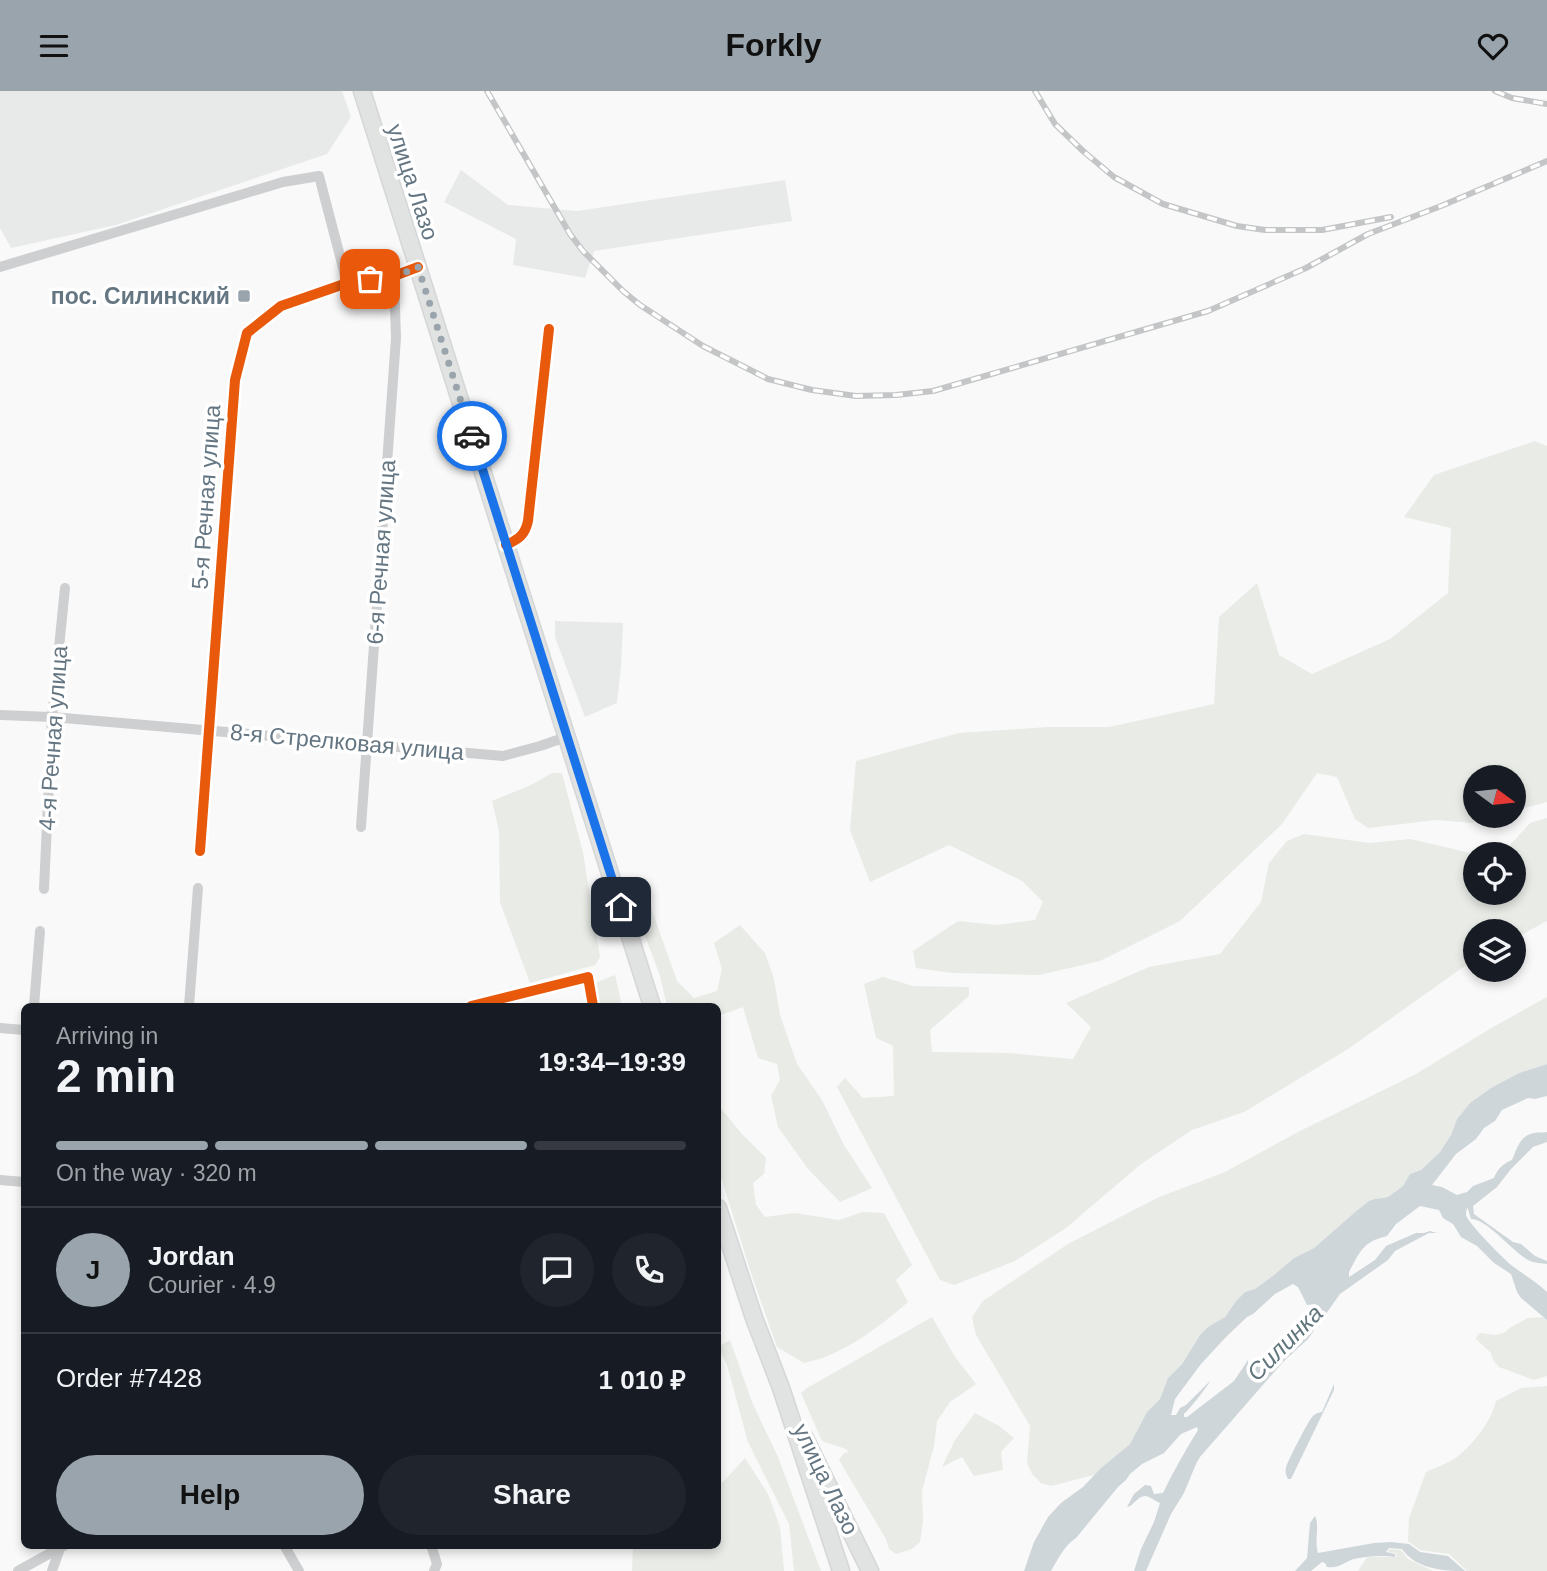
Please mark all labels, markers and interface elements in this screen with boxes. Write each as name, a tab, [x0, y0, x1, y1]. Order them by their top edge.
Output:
icon: menu	[35, 27, 73, 65]
text: Forkly	[725, 27, 822, 63]
icon: heart	[1474, 27, 1512, 65]
street label: улица Лазо	[382, 121, 444, 243]
pin	[340, 249, 400, 309]
icon: bag	[351, 260, 389, 298]
place label: пос. Силинский	[51, 283, 230, 309]
marker: пос. Силинский	[236, 288, 252, 304]
courier	[437, 401, 507, 471]
street label: 5-я Речная улица	[187, 404, 225, 590]
icon: car	[453, 417, 491, 455]
street label: 6-я Речная улица	[362, 459, 400, 645]
street label: 4-я Речная улица	[34, 645, 72, 831]
street label: 8-я Стрелковая улица	[229, 719, 465, 765]
north arrow	[1463, 765, 1526, 828]
map controls	[1463, 765, 1526, 982]
button: locate	[1463, 842, 1526, 905]
pin	[591, 877, 651, 937]
icon: home	[602, 888, 640, 926]
button: layers	[1463, 919, 1526, 982]
text: Arriving in	[56, 1023, 158, 1049]
text: 19:34–19:39	[539, 1047, 686, 1077]
text: 2 min	[56, 1050, 176, 1102]
text: On the way · 320 m	[56, 1160, 257, 1186]
button: chat	[520, 1233, 594, 1307]
button: phone	[612, 1233, 686, 1307]
text: Jordan	[148, 1241, 235, 1271]
text: J	[86, 1255, 100, 1285]
text: Courier · 4.9	[148, 1272, 276, 1298]
water label: Силинка	[1241, 1299, 1328, 1386]
text: Order #7428	[56, 1363, 202, 1393]
text: 1 010 ₽	[599, 1365, 686, 1395]
street label: улица Лазо	[788, 1419, 864, 1539]
button: Help	[56, 1455, 364, 1535]
button: Share	[378, 1455, 686, 1535]

